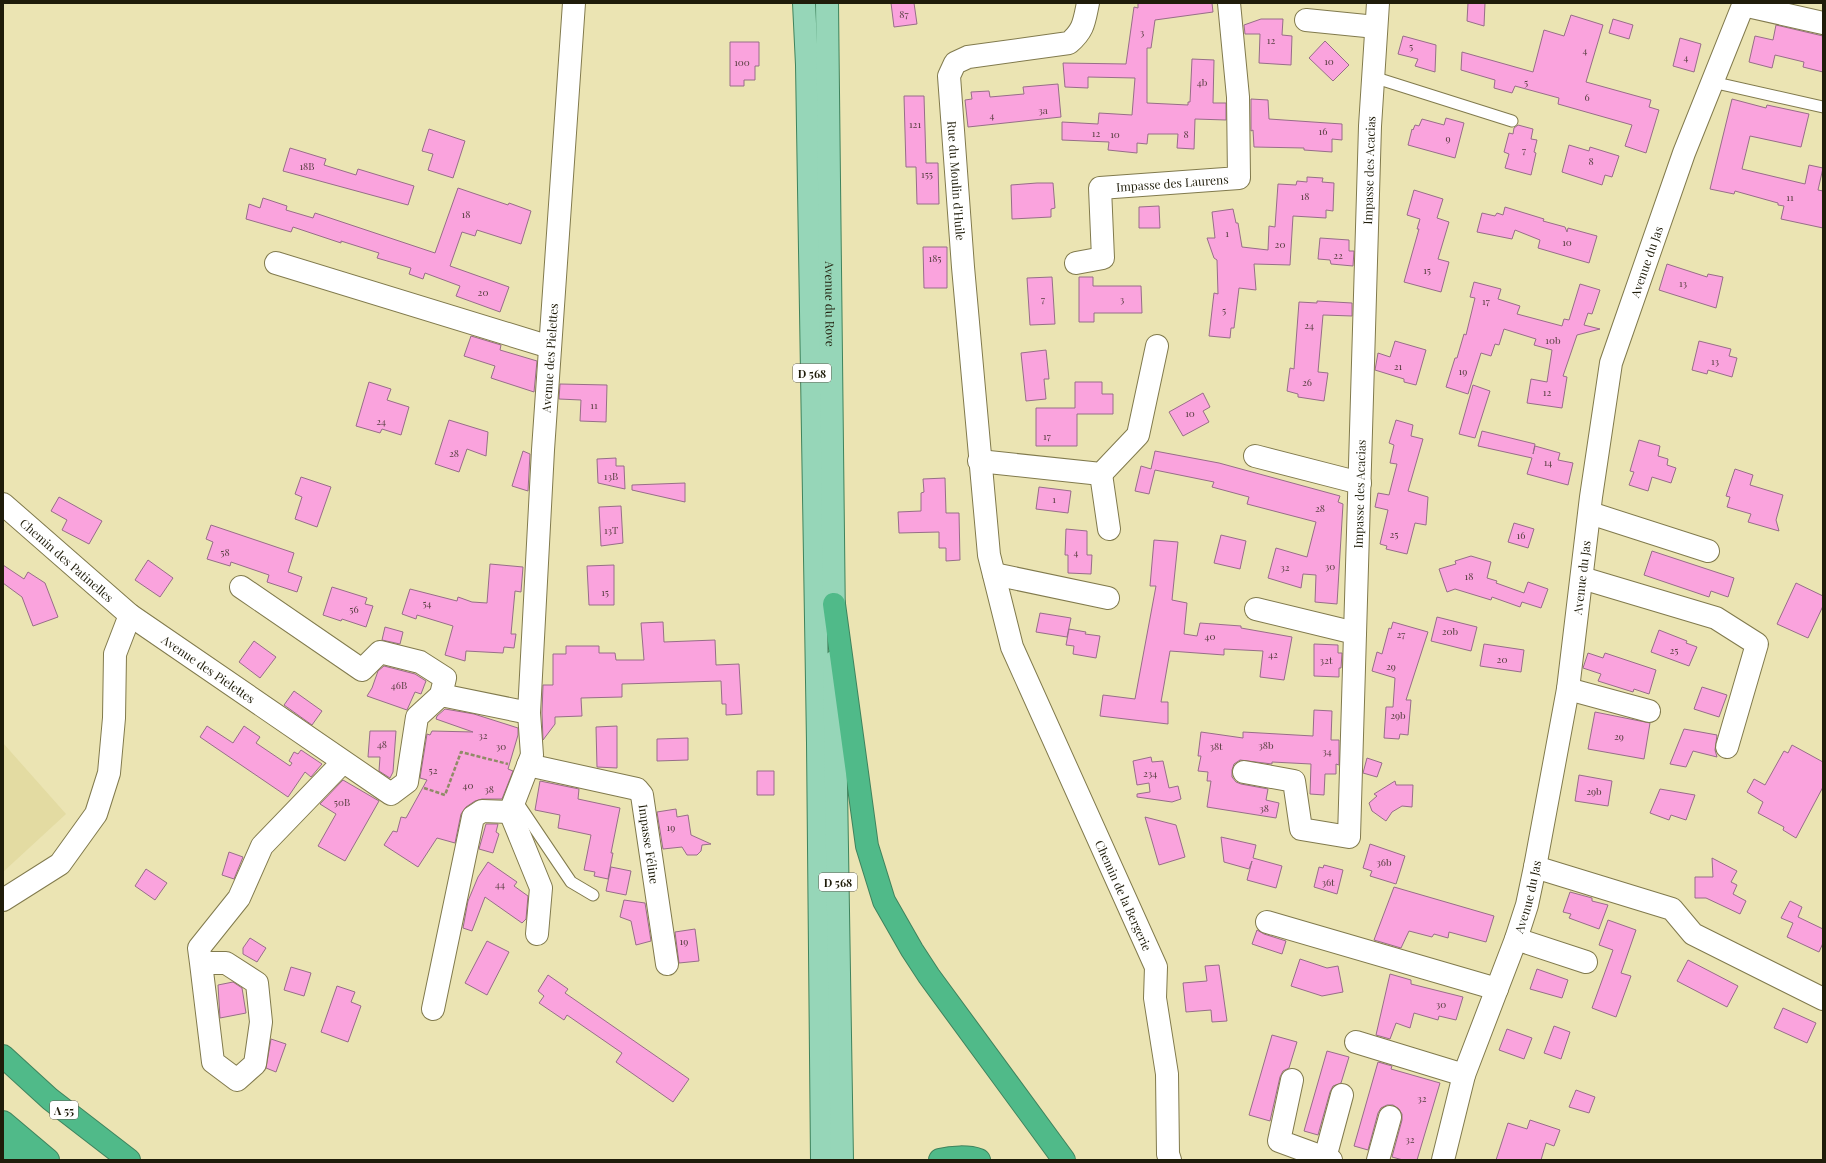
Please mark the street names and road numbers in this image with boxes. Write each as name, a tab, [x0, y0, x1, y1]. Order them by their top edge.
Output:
street label: Impasse des Acacias	[1359, 115, 1379, 225]
street label: Rue du Moulin d'Huile	[944, 120, 969, 241]
street label: Impasse des Laurens	[1115, 171, 1229, 195]
street label: Avenue du Jas	[1626, 224, 1666, 300]
street label: Avenue du Rove	[822, 260, 839, 347]
street label: Avenue des Pielettes	[538, 303, 561, 414]
road number: D 568	[793, 364, 831, 382]
street label: Impasse des Acacias	[1350, 440, 1369, 549]
street label: Chemin des Patinelles	[17, 515, 117, 605]
street label: Avenue du Jas	[1569, 540, 1594, 617]
street label: Avenue des Pielettes	[158, 631, 258, 707]
street label: Impasse Féline	[635, 803, 663, 885]
street label: Chemin de la Bergerie	[1092, 837, 1156, 953]
street label: Avenue du Jas	[1510, 859, 1544, 936]
road number: D 568	[819, 873, 857, 891]
road number: A 55	[50, 1101, 78, 1119]

